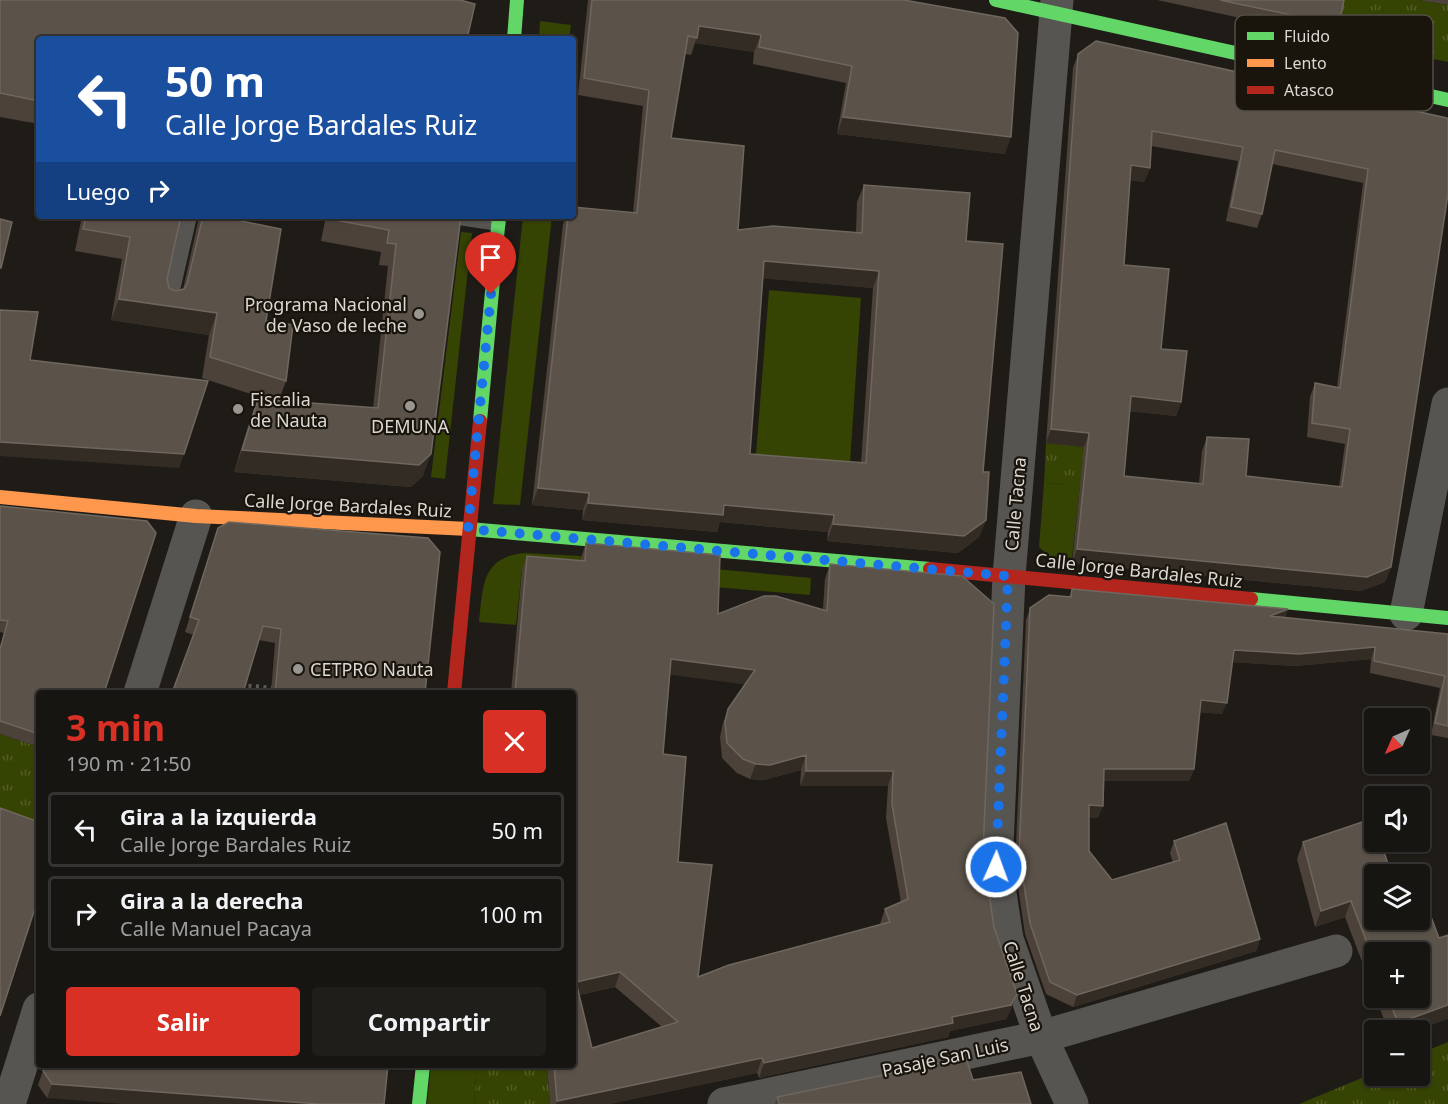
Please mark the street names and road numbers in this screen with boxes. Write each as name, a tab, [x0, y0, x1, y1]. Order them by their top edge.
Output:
street label: Calle Tacna	[999, 456, 1031, 552]
street label: Calle Jorge Bardales Ruiz	[243, 488, 453, 522]
street label: Calle Jorge Bardales Ruiz	[1034, 547, 1244, 593]
street label: Calle Tacna	[998, 938, 1050, 1034]
street label: Pasaje San Luis	[880, 1032, 1010, 1082]

